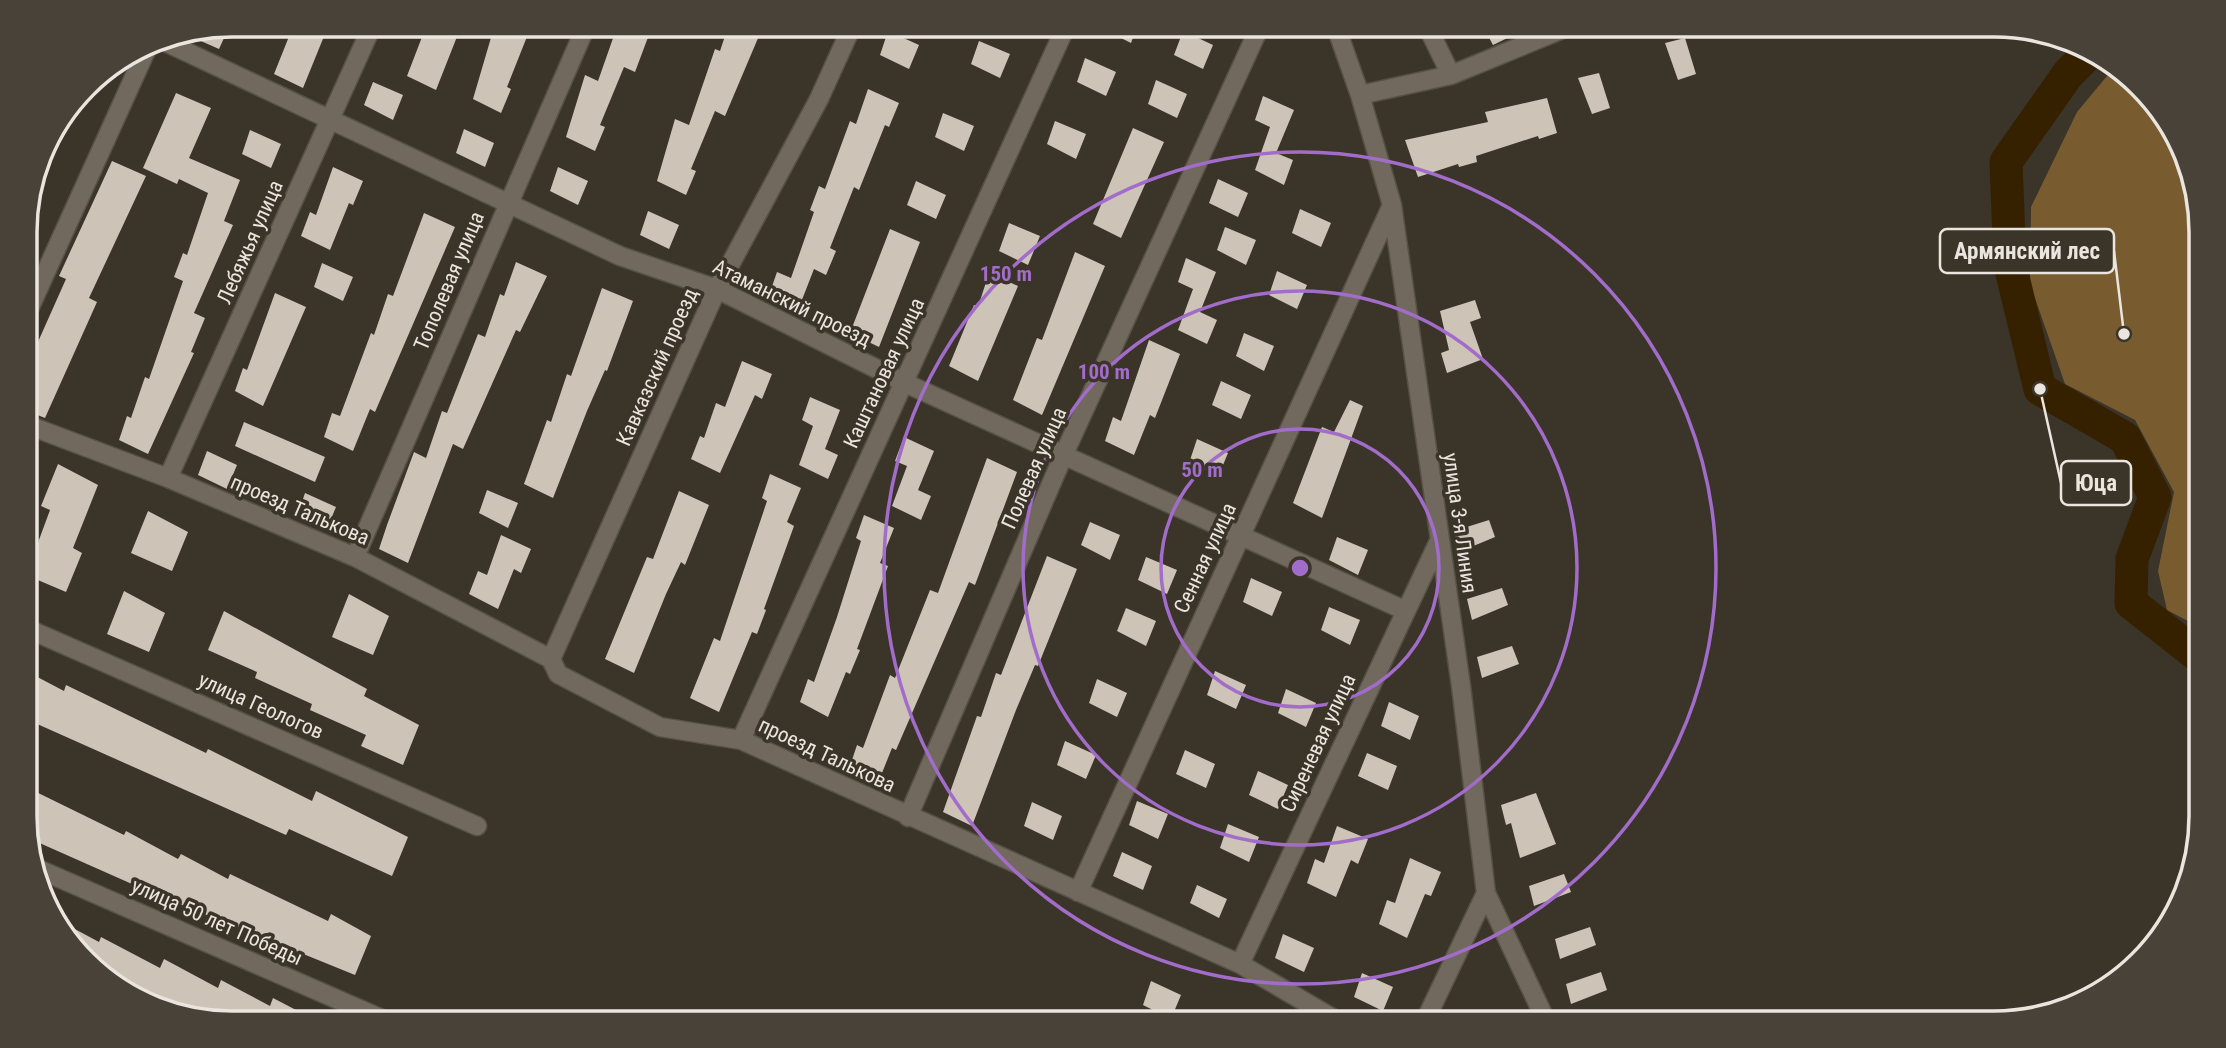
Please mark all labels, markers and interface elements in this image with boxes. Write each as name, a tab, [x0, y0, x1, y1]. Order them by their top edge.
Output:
street label: Лебяжья улица	[212, 176, 288, 308]
street label: Тополевая улица	[409, 208, 489, 354]
callout: Армянский лес	[1940, 229, 2114, 273]
text: Армянский лес	[1954, 238, 2100, 265]
street label: Атаманский проезд	[709, 254, 875, 352]
text: 150 m	[980, 262, 1032, 286]
street label: Кавказский проезд	[611, 284, 703, 450]
street label: Каштановая улица	[839, 294, 929, 452]
text: 100 m	[1078, 360, 1130, 384]
street label: Полевая улица	[997, 404, 1071, 532]
street label: улица 3-я Линия	[1438, 451, 1482, 595]
text: 50 m	[1181, 458, 1223, 482]
callout: Юца	[2061, 461, 2131, 505]
street label: проезд Талькова	[227, 470, 373, 550]
text: Юца	[2075, 470, 2117, 497]
street label: Сенная улица	[1169, 499, 1241, 617]
centre of rings	[1288, 556, 1312, 580]
street label: улица Геологов	[195, 668, 327, 744]
street label: Сиреневая улица	[1275, 670, 1361, 816]
street label: проезд Талькова	[755, 713, 899, 797]
street label: улица 50 лет Победы	[128, 874, 306, 970]

